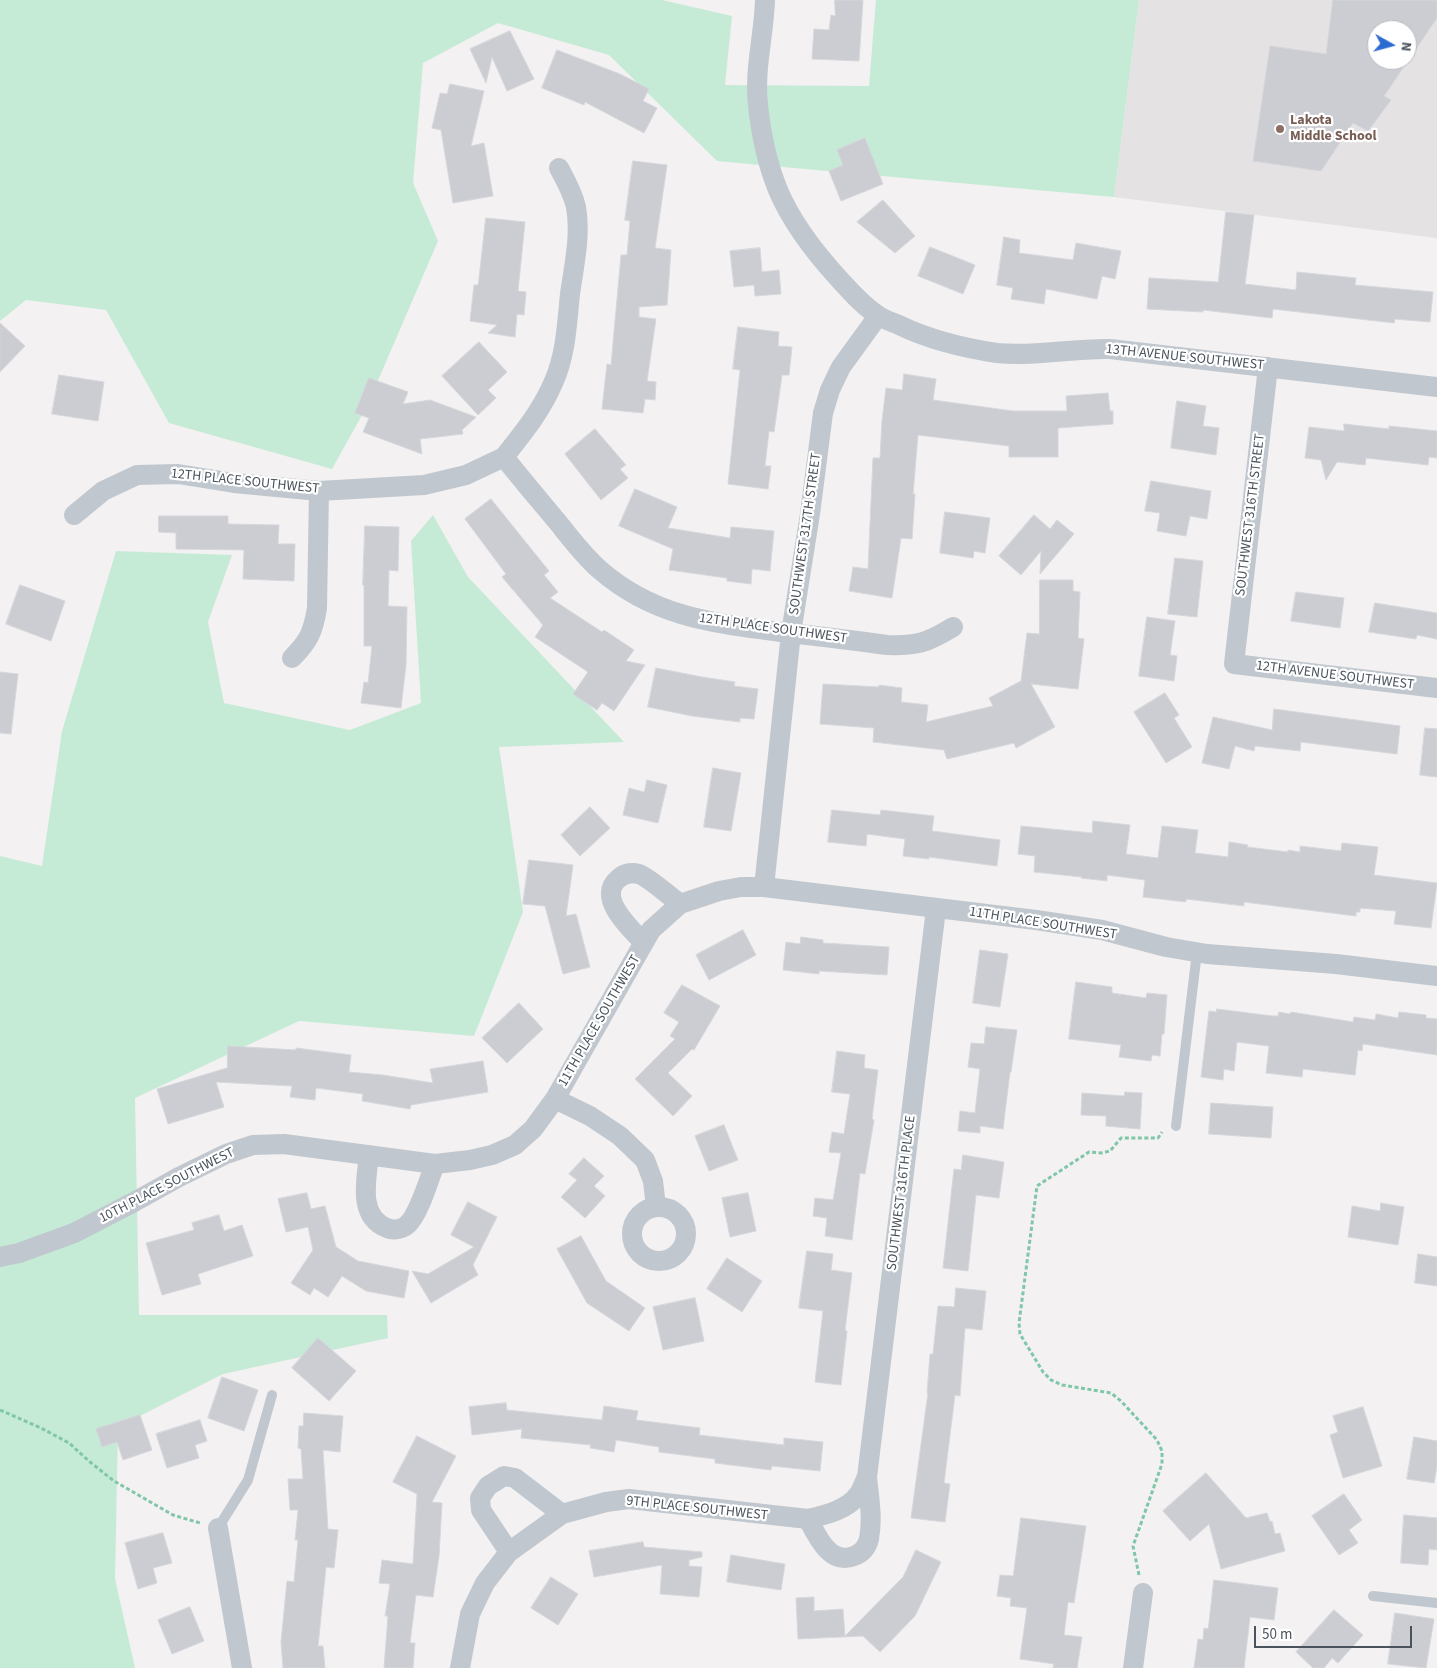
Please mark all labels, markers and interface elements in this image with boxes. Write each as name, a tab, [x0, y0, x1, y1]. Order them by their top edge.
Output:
north arrow	[1367, 20, 1417, 70]
text: N	[1395, 41, 1416, 53]
place label: Lakota Middle School	[1290, 113, 1377, 146]
marker: Lakota Middle School	[1274, 123, 1286, 135]
street label: 13TH AVENUE SOUTHWEST	[1105, 341, 1265, 375]
street label: SOUTHWEST 316TH STREET	[1233, 433, 1269, 597]
street label: SOUTHWEST 317TH STREET	[786, 452, 826, 616]
street label: 12TH PLACE SOUTHWEST	[170, 466, 320, 498]
street label: 12TH PLACE SOUTHWEST	[698, 610, 848, 648]
street label: 12TH AVENUE SOUTHWEST	[1255, 658, 1415, 694]
street label: 11TH PLACE SOUTHWEST	[968, 904, 1118, 944]
street label: 11TH PLACE SOUTHWEST	[555, 952, 645, 1090]
street label: SOUTHWEST 316TH PLACE	[884, 1114, 920, 1272]
street label: 10TH PLACE SOUTHWEST	[97, 1145, 237, 1227]
street label: 9TH PLACE SOUTHWEST	[625, 1493, 769, 1525]
scale bar	[1257, 1616, 1414, 1648]
text: 50 m	[1262, 1624, 1292, 1645]

